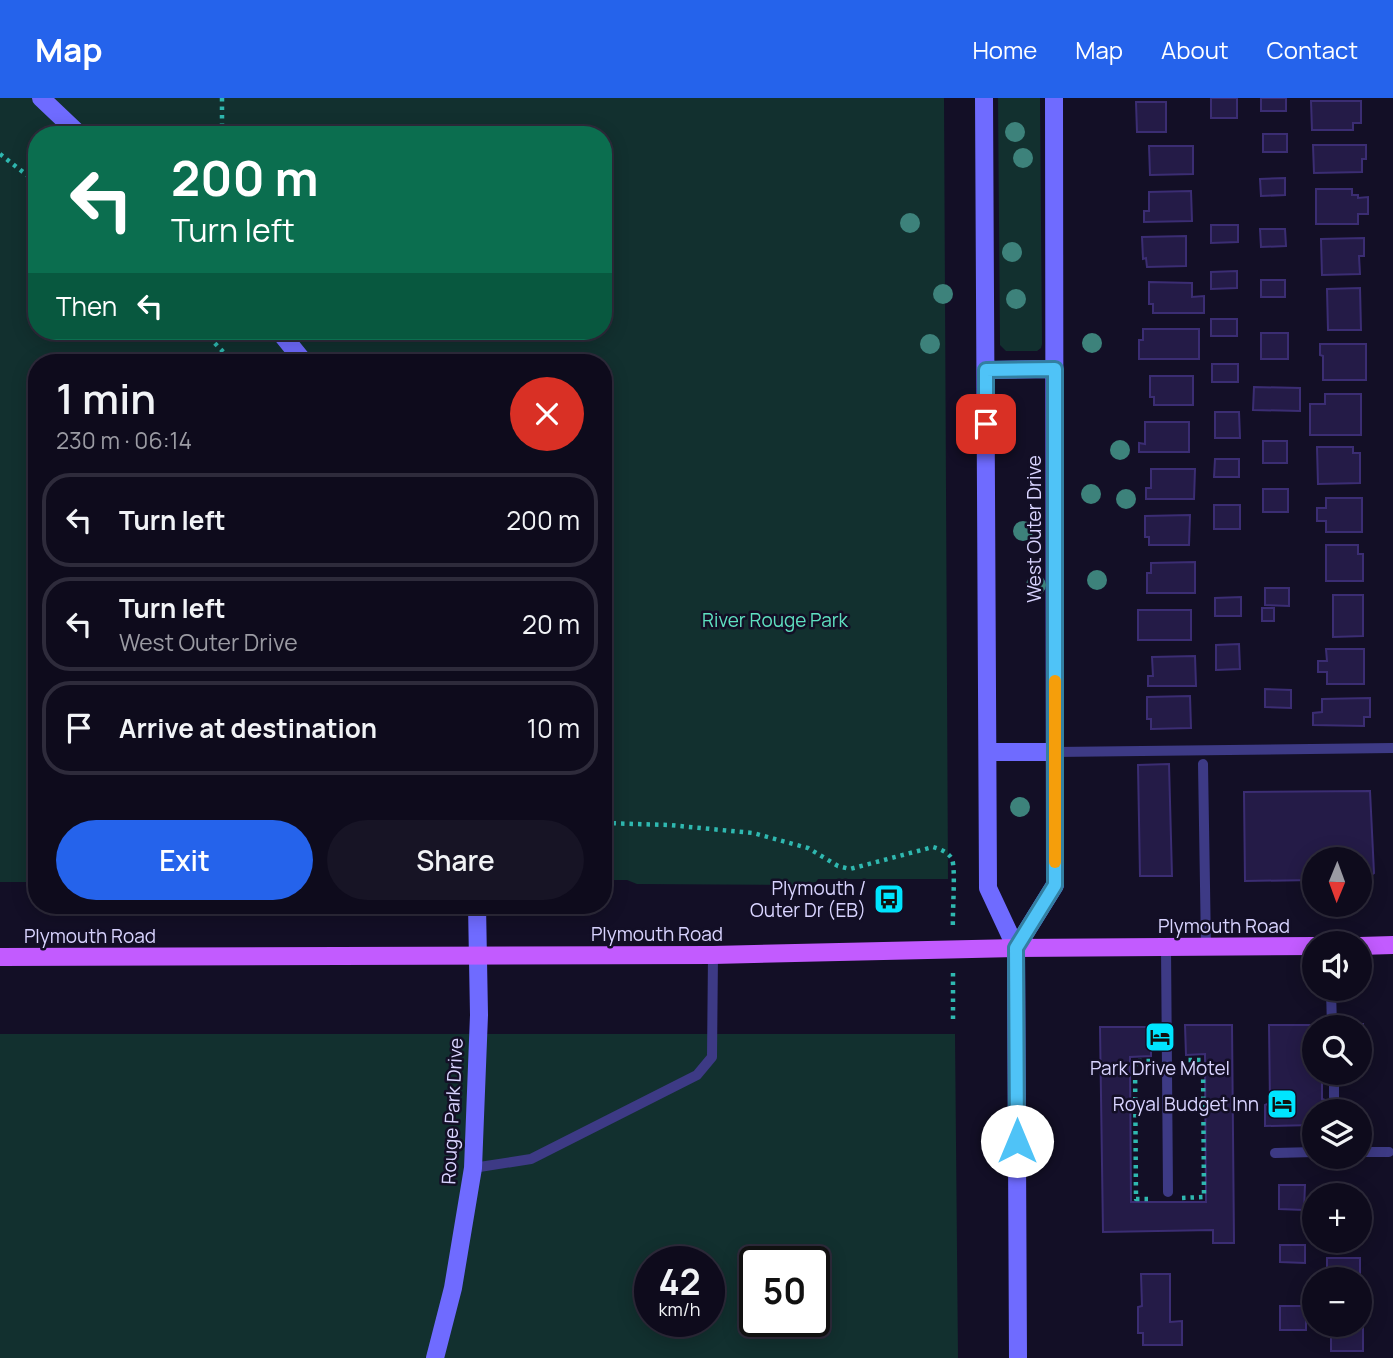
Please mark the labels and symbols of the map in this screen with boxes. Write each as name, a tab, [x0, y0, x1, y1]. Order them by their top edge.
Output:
pin	[956, 394, 1016, 454]
street label: West Outer Drive	[1021, 455, 1047, 603]
park label: River Rouge Park	[702, 607, 849, 633]
north arrow	[1302, 847, 1372, 917]
place label: Plymouth / Outer Dr (EB)	[750, 875, 866, 923]
bus stop icon: Plymouth / Outer Dr (EB)	[872, 882, 906, 916]
street label: Plymouth Road	[1158, 913, 1290, 939]
street label: Plymouth Road	[591, 921, 723, 947]
street label: Plymouth Road	[24, 923, 156, 949]
hotel icon: Park Drive Motel	[1143, 1020, 1177, 1054]
street label: Rouge Park Drive	[435, 1037, 469, 1185]
place label: Park Drive Motel	[1090, 1055, 1230, 1081]
hotel icon: Royal Budget Inn	[1265, 1087, 1299, 1121]
place label: Royal Budget Inn	[1113, 1091, 1259, 1117]
position arrow	[980, 1104, 1054, 1178]
speed limit sign: 50	[739, 1246, 830, 1337]

